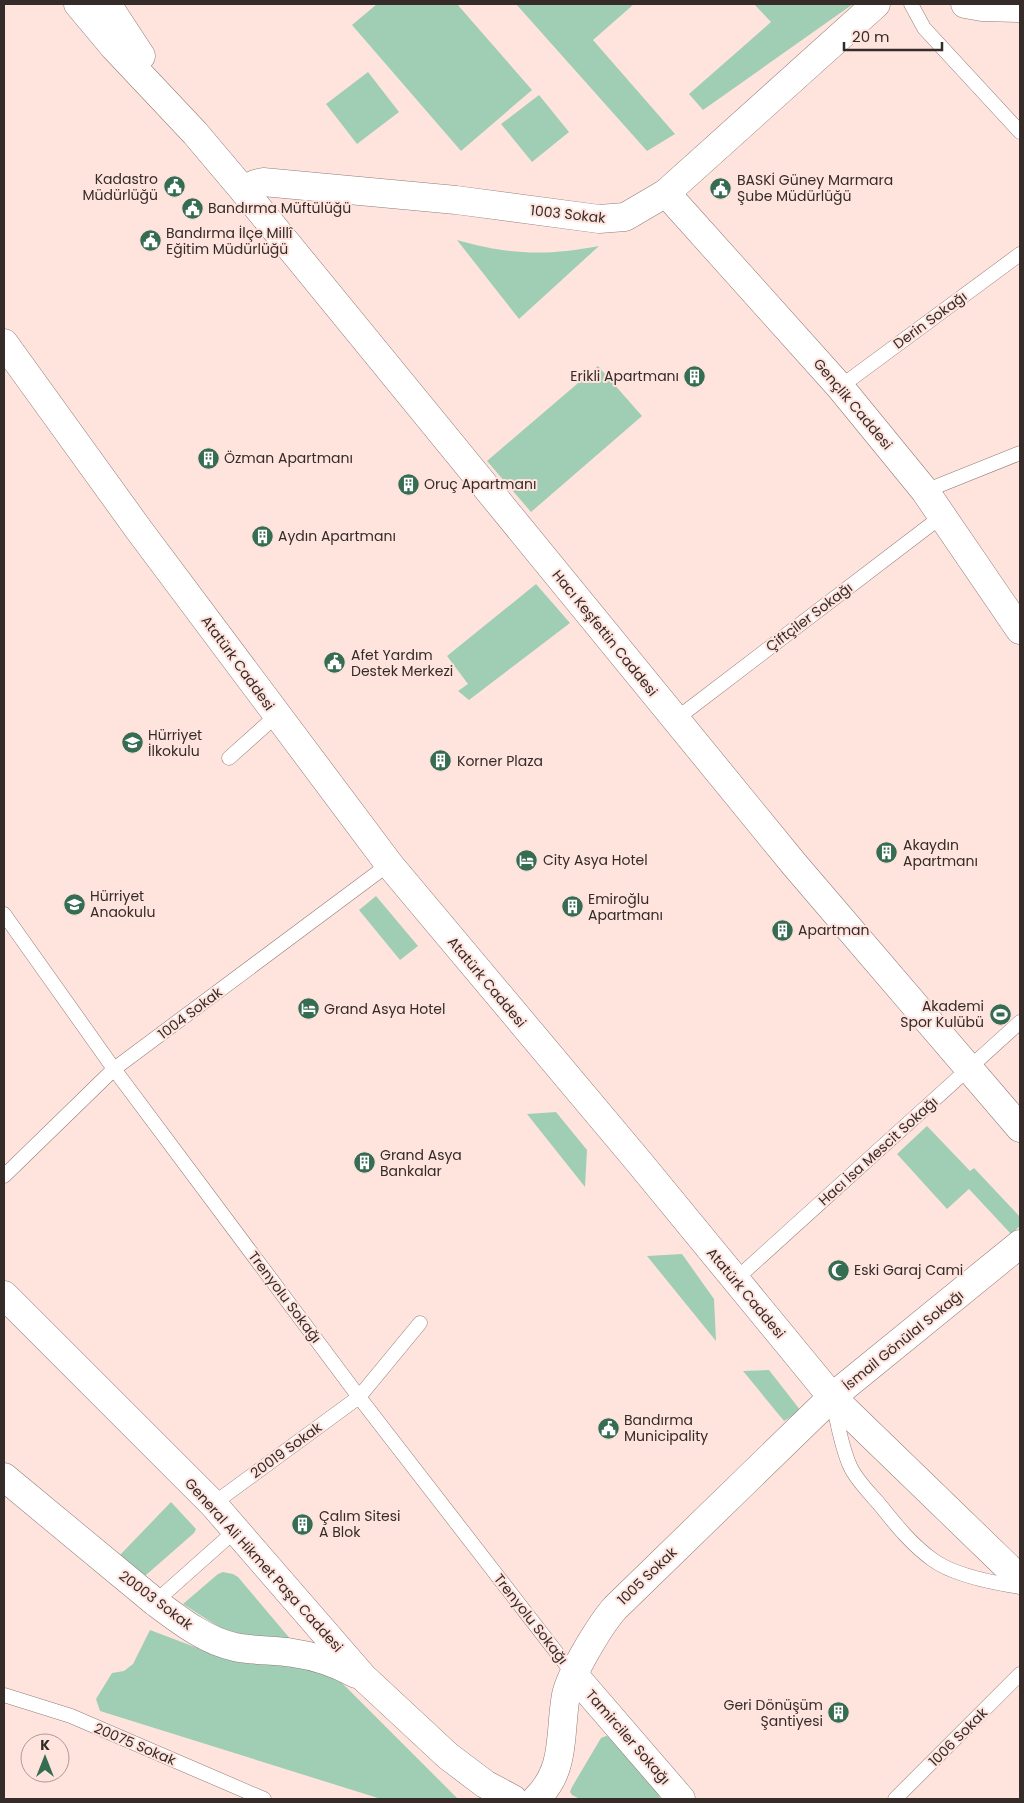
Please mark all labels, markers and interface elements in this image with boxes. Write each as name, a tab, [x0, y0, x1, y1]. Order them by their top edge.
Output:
scale bar	[844, 20, 942, 52]
text: 20 m	[852, 26, 890, 47]
place label: Kadastro Müdürlüğü	[83, 169, 158, 205]
place label: BASKİ Güney Marmara Şube Müdürlüğü	[737, 170, 893, 206]
public building icon: Kadastro Müdürlüğü	[162, 175, 186, 199]
public building icon: BASKİ Güney Marmara Şube Müdürlüğü	[709, 176, 733, 200]
public building icon: Bandırma Müftülüğü	[180, 196, 204, 220]
place label: Bandırma Müftülüğü	[208, 198, 351, 218]
street label: 1003 Sokak	[530, 200, 607, 228]
place label: Bandırma İlçe Millî Eğitim Müdürlüğü	[166, 223, 293, 259]
public building icon: Bandırma İlçe Millî Eğitim Müdürlüğü	[138, 229, 162, 253]
street label: Derin Sokağı	[889, 286, 971, 354]
street label: Gençlik Caddesi	[809, 354, 897, 454]
building icon: Erikli Apartmanı	[683, 364, 707, 388]
place label: Erikli Apartmanı	[570, 366, 679, 386]
building icon: Özman Apartmanı	[196, 446, 220, 470]
place label: Özman Apartmanı	[224, 448, 353, 468]
building icon: Oruç Apartmanı	[396, 472, 420, 496]
place label: Oruç Apartmanı	[424, 474, 536, 494]
building icon: Aydın Apartmanı	[250, 524, 274, 548]
place label: Aydın Apartmanı	[278, 526, 396, 546]
street label: Hacı Keşfettin Caddesi	[548, 566, 662, 700]
street label: Çiftçiler Sokağı	[762, 578, 856, 656]
street label: Atatürk Caddesi	[197, 611, 279, 715]
place label: Afet Yardım Destek Merkezi	[351, 645, 453, 681]
public building icon: Afet Yardım Destek Merkezi	[323, 651, 347, 675]
place label: Hürriyet İlkokulu	[148, 725, 202, 761]
school or university icon: Hürriyet İlkokulu	[120, 731, 144, 755]
building icon: Korner Plaza	[429, 749, 453, 773]
place label: Korner Plaza	[457, 751, 543, 771]
place label: Akaydın Apartmanı	[903, 835, 978, 871]
building icon: Akaydın Apartmanı	[875, 841, 899, 865]
hotel icon: City Asya Hotel	[515, 848, 539, 872]
place label: City Asya Hotel	[543, 850, 648, 870]
place label: Hürriyet Anaokulu	[90, 886, 155, 922]
place label: Emiroğlu Apartmanı	[588, 889, 663, 925]
school or university icon: Hürriyet Anaokulu	[62, 892, 86, 916]
building icon: Emiroğlu Apartmanı	[560, 895, 584, 919]
building icon: Apartman	[770, 918, 794, 942]
place label: Apartman	[798, 920, 870, 940]
street label: Atatürk Caddesi	[443, 932, 531, 1032]
street label: 1004 Sokak	[154, 982, 227, 1044]
place label: Akademi Spor Kulübü	[900, 996, 984, 1032]
hotel icon: Grand Asya Hotel	[296, 997, 320, 1021]
place label: Grand Asya Hotel	[324, 999, 445, 1019]
sports icon: Akademi Spor Kulübü	[988, 1002, 1012, 1026]
street label: Hacı İsa Mescit Sokağı	[814, 1092, 942, 1210]
place label: Grand Asya Bankalar	[380, 1145, 462, 1181]
building icon: Grand Asya Bankalar	[352, 1151, 376, 1175]
street label: Atatürk Caddesi	[702, 1243, 790, 1343]
street label: Trenyolu Sokağı	[244, 1247, 326, 1347]
mosque icon: Eski Garaj Cami	[826, 1258, 850, 1282]
place label: Eski Garaj Cami	[854, 1260, 963, 1280]
street label: İsmail Gönülal Sokağı	[838, 1285, 968, 1395]
place label: Bandırma Municipality	[624, 1410, 708, 1446]
public building icon: Bandırma Municipality	[596, 1416, 620, 1440]
street label: 20019 Sokak	[246, 1417, 326, 1483]
street label: General Ali Hikmet Paşa Caddesi	[180, 1474, 348, 1656]
place label: Çalım Sitesi A Blok	[319, 1506, 401, 1542]
building icon: Çalım Sitesi A Blok	[291, 1512, 315, 1536]
street label: 1005 Sokak	[613, 1542, 682, 1609]
street label: 20003 Sokak	[115, 1566, 198, 1635]
street label: Trenyolu Sokağı	[489, 1569, 573, 1669]
street label: Tamirciler Sokağı	[581, 1685, 675, 1789]
place label: Geri Dönüşüm Şantiyesi	[724, 1695, 823, 1731]
building icon: Geri Dönüşüm Şantiyesi	[827, 1701, 851, 1725]
street label: 1006 Sokak	[924, 1703, 992, 1771]
street label: 20075 Sokak	[91, 1718, 180, 1770]
north arrow	[20, 1733, 70, 1783]
text: K	[40, 1735, 50, 1755]

